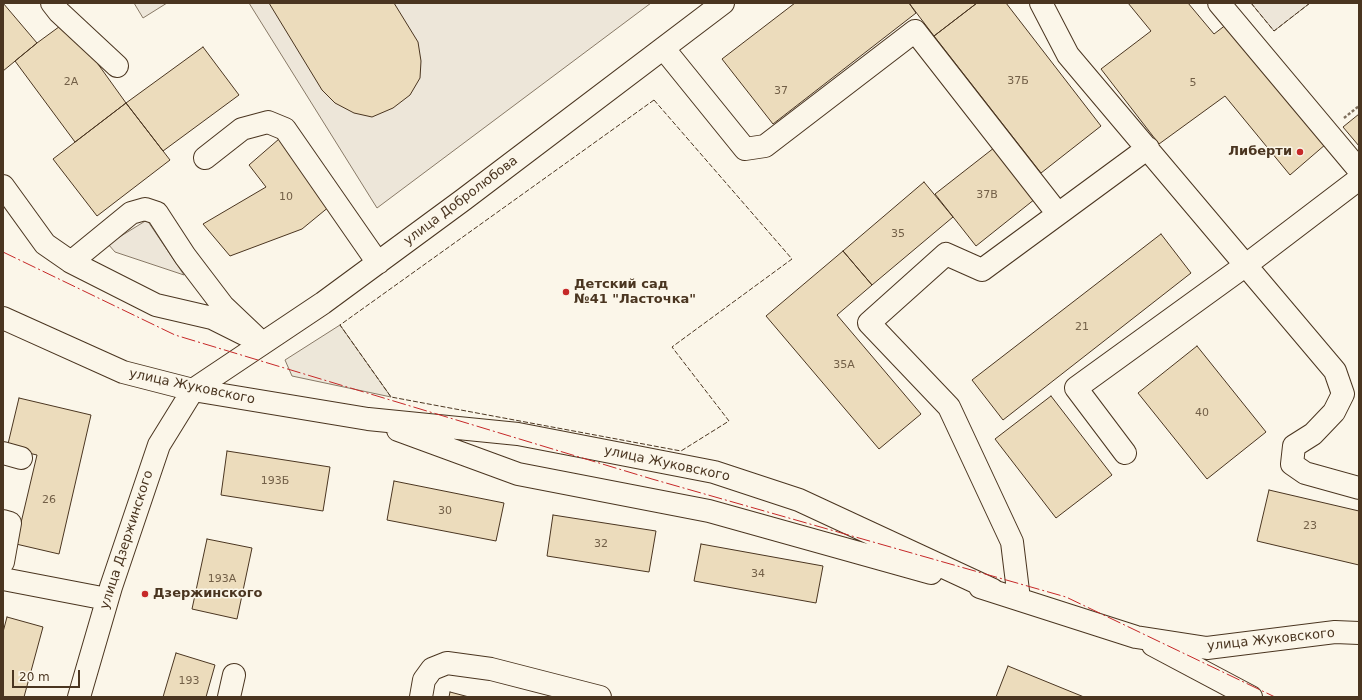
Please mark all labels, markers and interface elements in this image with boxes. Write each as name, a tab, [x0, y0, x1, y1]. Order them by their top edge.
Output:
house number: 37Б	[1007, 74, 1029, 88]
house number: 2А	[64, 75, 78, 89]
house number: 5	[1190, 76, 1196, 90]
house number: 37	[774, 84, 788, 98]
place label: Либерти	[1228, 144, 1292, 160]
marker: Либерти	[1295, 147, 1305, 157]
street label: улица Добролюбова	[401, 153, 521, 249]
house number: 37В	[976, 188, 998, 202]
house number: 10	[279, 190, 293, 204]
house number: 35	[891, 227, 905, 241]
place label: Детский сад №41 "Ласточка"	[574, 277, 696, 308]
marker: Детский сад №41 "Ласточка"	[561, 287, 571, 297]
house number: 21	[1075, 320, 1089, 334]
house number: 35А	[833, 358, 855, 372]
street label: улица Жуковского	[128, 366, 256, 408]
house number: 40	[1195, 406, 1209, 420]
street label: улица Жуковского	[603, 443, 731, 485]
street label: улица Дзержинского	[97, 469, 157, 611]
house number: 193Б	[261, 474, 289, 488]
house number: 26	[42, 493, 56, 507]
house number: 30	[438, 504, 452, 518]
house number: 23	[1303, 519, 1317, 533]
house number: 32	[594, 537, 608, 551]
house number: 34	[751, 567, 765, 581]
house number: 193А	[208, 572, 236, 586]
place label: Дзержинского	[153, 586, 262, 602]
marker: Дзержинского	[140, 589, 150, 599]
street label: улица Жуковского	[1206, 626, 1336, 654]
scale bar	[14, 662, 82, 688]
text: 20 m	[19, 670, 50, 684]
house number: 193	[179, 674, 199, 688]

